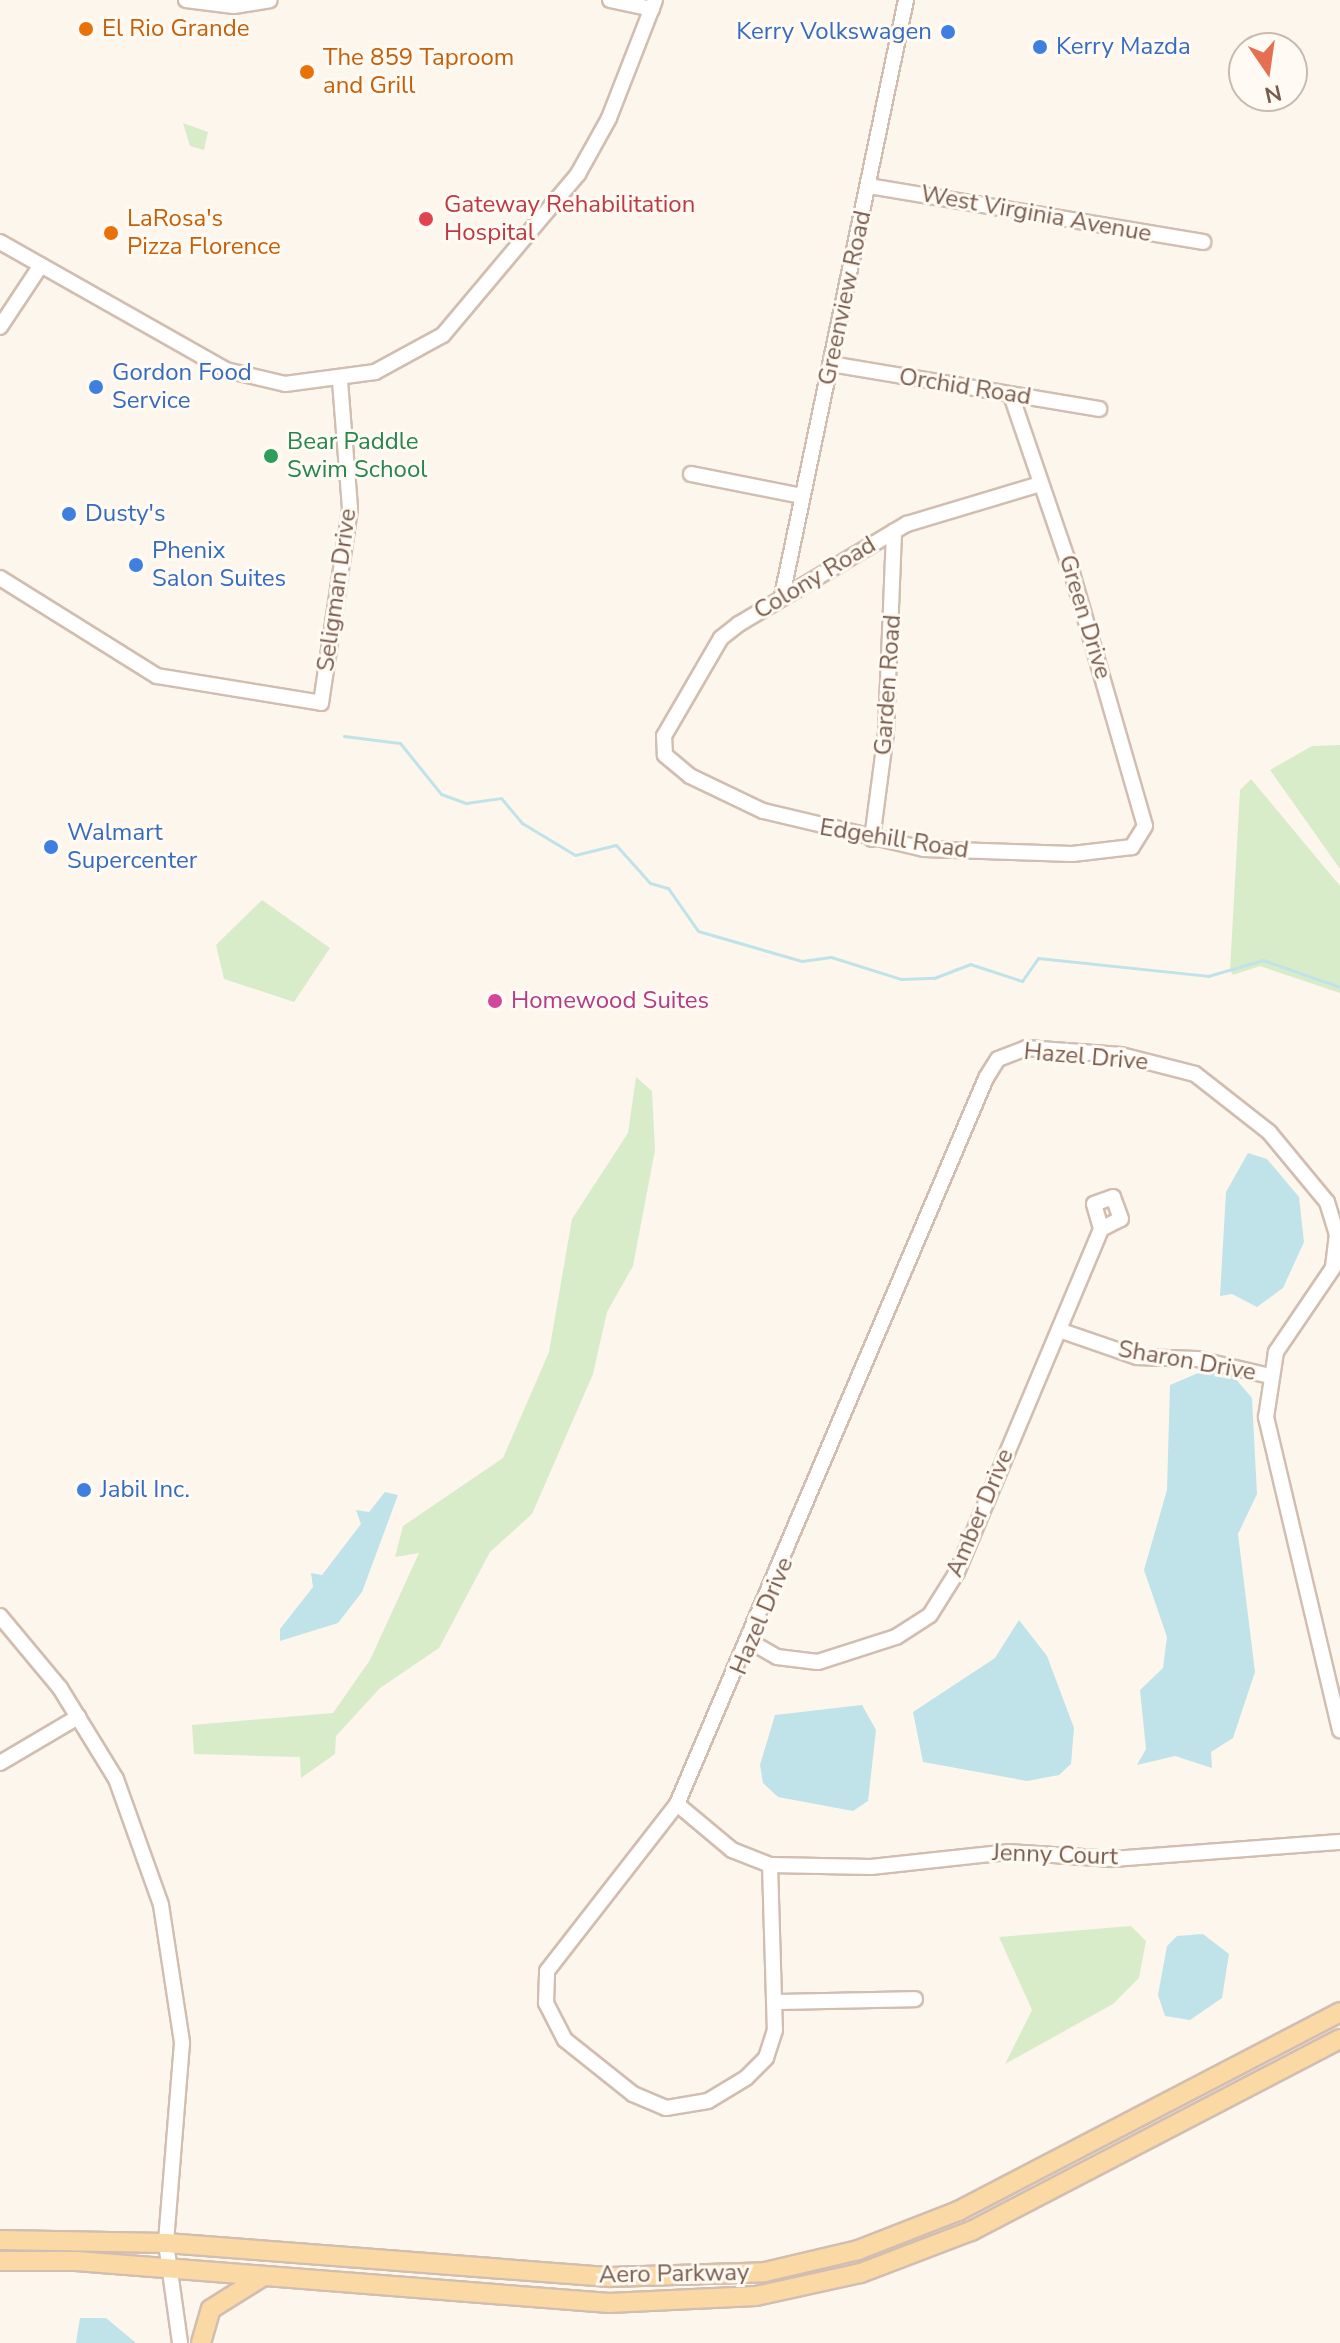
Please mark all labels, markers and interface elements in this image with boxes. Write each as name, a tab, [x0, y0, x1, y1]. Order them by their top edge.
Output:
place label: El Rio Grande	[102, 15, 249, 43]
place label: Kerry Volkswagen	[736, 18, 932, 46]
marker: El Rio Grande	[77, 20, 95, 38]
marker: Kerry Volkswagen	[939, 23, 957, 41]
north arrow	[1228, 32, 1308, 112]
place label: Kerry Mazda	[1056, 33, 1191, 61]
marker: Kerry Mazda	[1031, 38, 1049, 56]
place label: The 859 Taproom and Grill	[323, 44, 514, 100]
marker: The 859 Taproom and Grill	[298, 63, 316, 81]
text: N	[1262, 77, 1284, 110]
street label: West Virginia Avenue	[918, 180, 1154, 248]
place label: Gateway Rehabilitation Hospital	[444, 191, 695, 247]
place label: LaRosa's Pizza Florence	[127, 205, 281, 261]
marker: Gateway Rehabilitation Hospital	[415, 208, 437, 230]
street label: Greenview Road	[812, 208, 878, 388]
marker: LaRosa's Pizza Florence	[102, 224, 120, 242]
place label: Gordon Food Service	[112, 359, 252, 415]
street label: Orchid Road	[897, 362, 1033, 412]
marker: Gordon Food Service	[87, 378, 105, 396]
place label: Bear Paddle Swim School	[287, 428, 427, 484]
marker: Bear Paddle Swim School	[262, 447, 280, 465]
place label: Dusty's	[85, 500, 165, 528]
marker: Dusty's	[60, 505, 78, 523]
street label: Seligman Drive	[311, 507, 363, 673]
street label: Colony Road	[749, 530, 881, 626]
place label: Phenix Salon Suites	[152, 537, 286, 593]
street label: Green Drive	[1053, 552, 1117, 682]
marker: Phenix Salon Suites	[127, 556, 145, 574]
street label: Garden Road	[869, 614, 907, 756]
street label: Edgehill Road	[818, 813, 970, 865]
place label: Walmart Supercenter	[67, 819, 197, 875]
marker: Walmart Supercenter	[42, 838, 60, 856]
place label: Homewood Suites	[511, 987, 709, 1015]
marker: Homewood Suites	[486, 992, 504, 1010]
street label: Hazel Drive	[1023, 1037, 1149, 1077]
street label: Sharon Drive	[1116, 1335, 1258, 1387]
street label: Amber Drive	[940, 1445, 1020, 1581]
place label: Jabil Inc.	[100, 1476, 190, 1504]
marker: Jabil Inc.	[75, 1481, 93, 1499]
street label: Hazel Drive	[724, 1553, 800, 1679]
street label: Jenny Court	[992, 1838, 1118, 1872]
street label: Aero Parkway	[599, 2258, 749, 2290]

